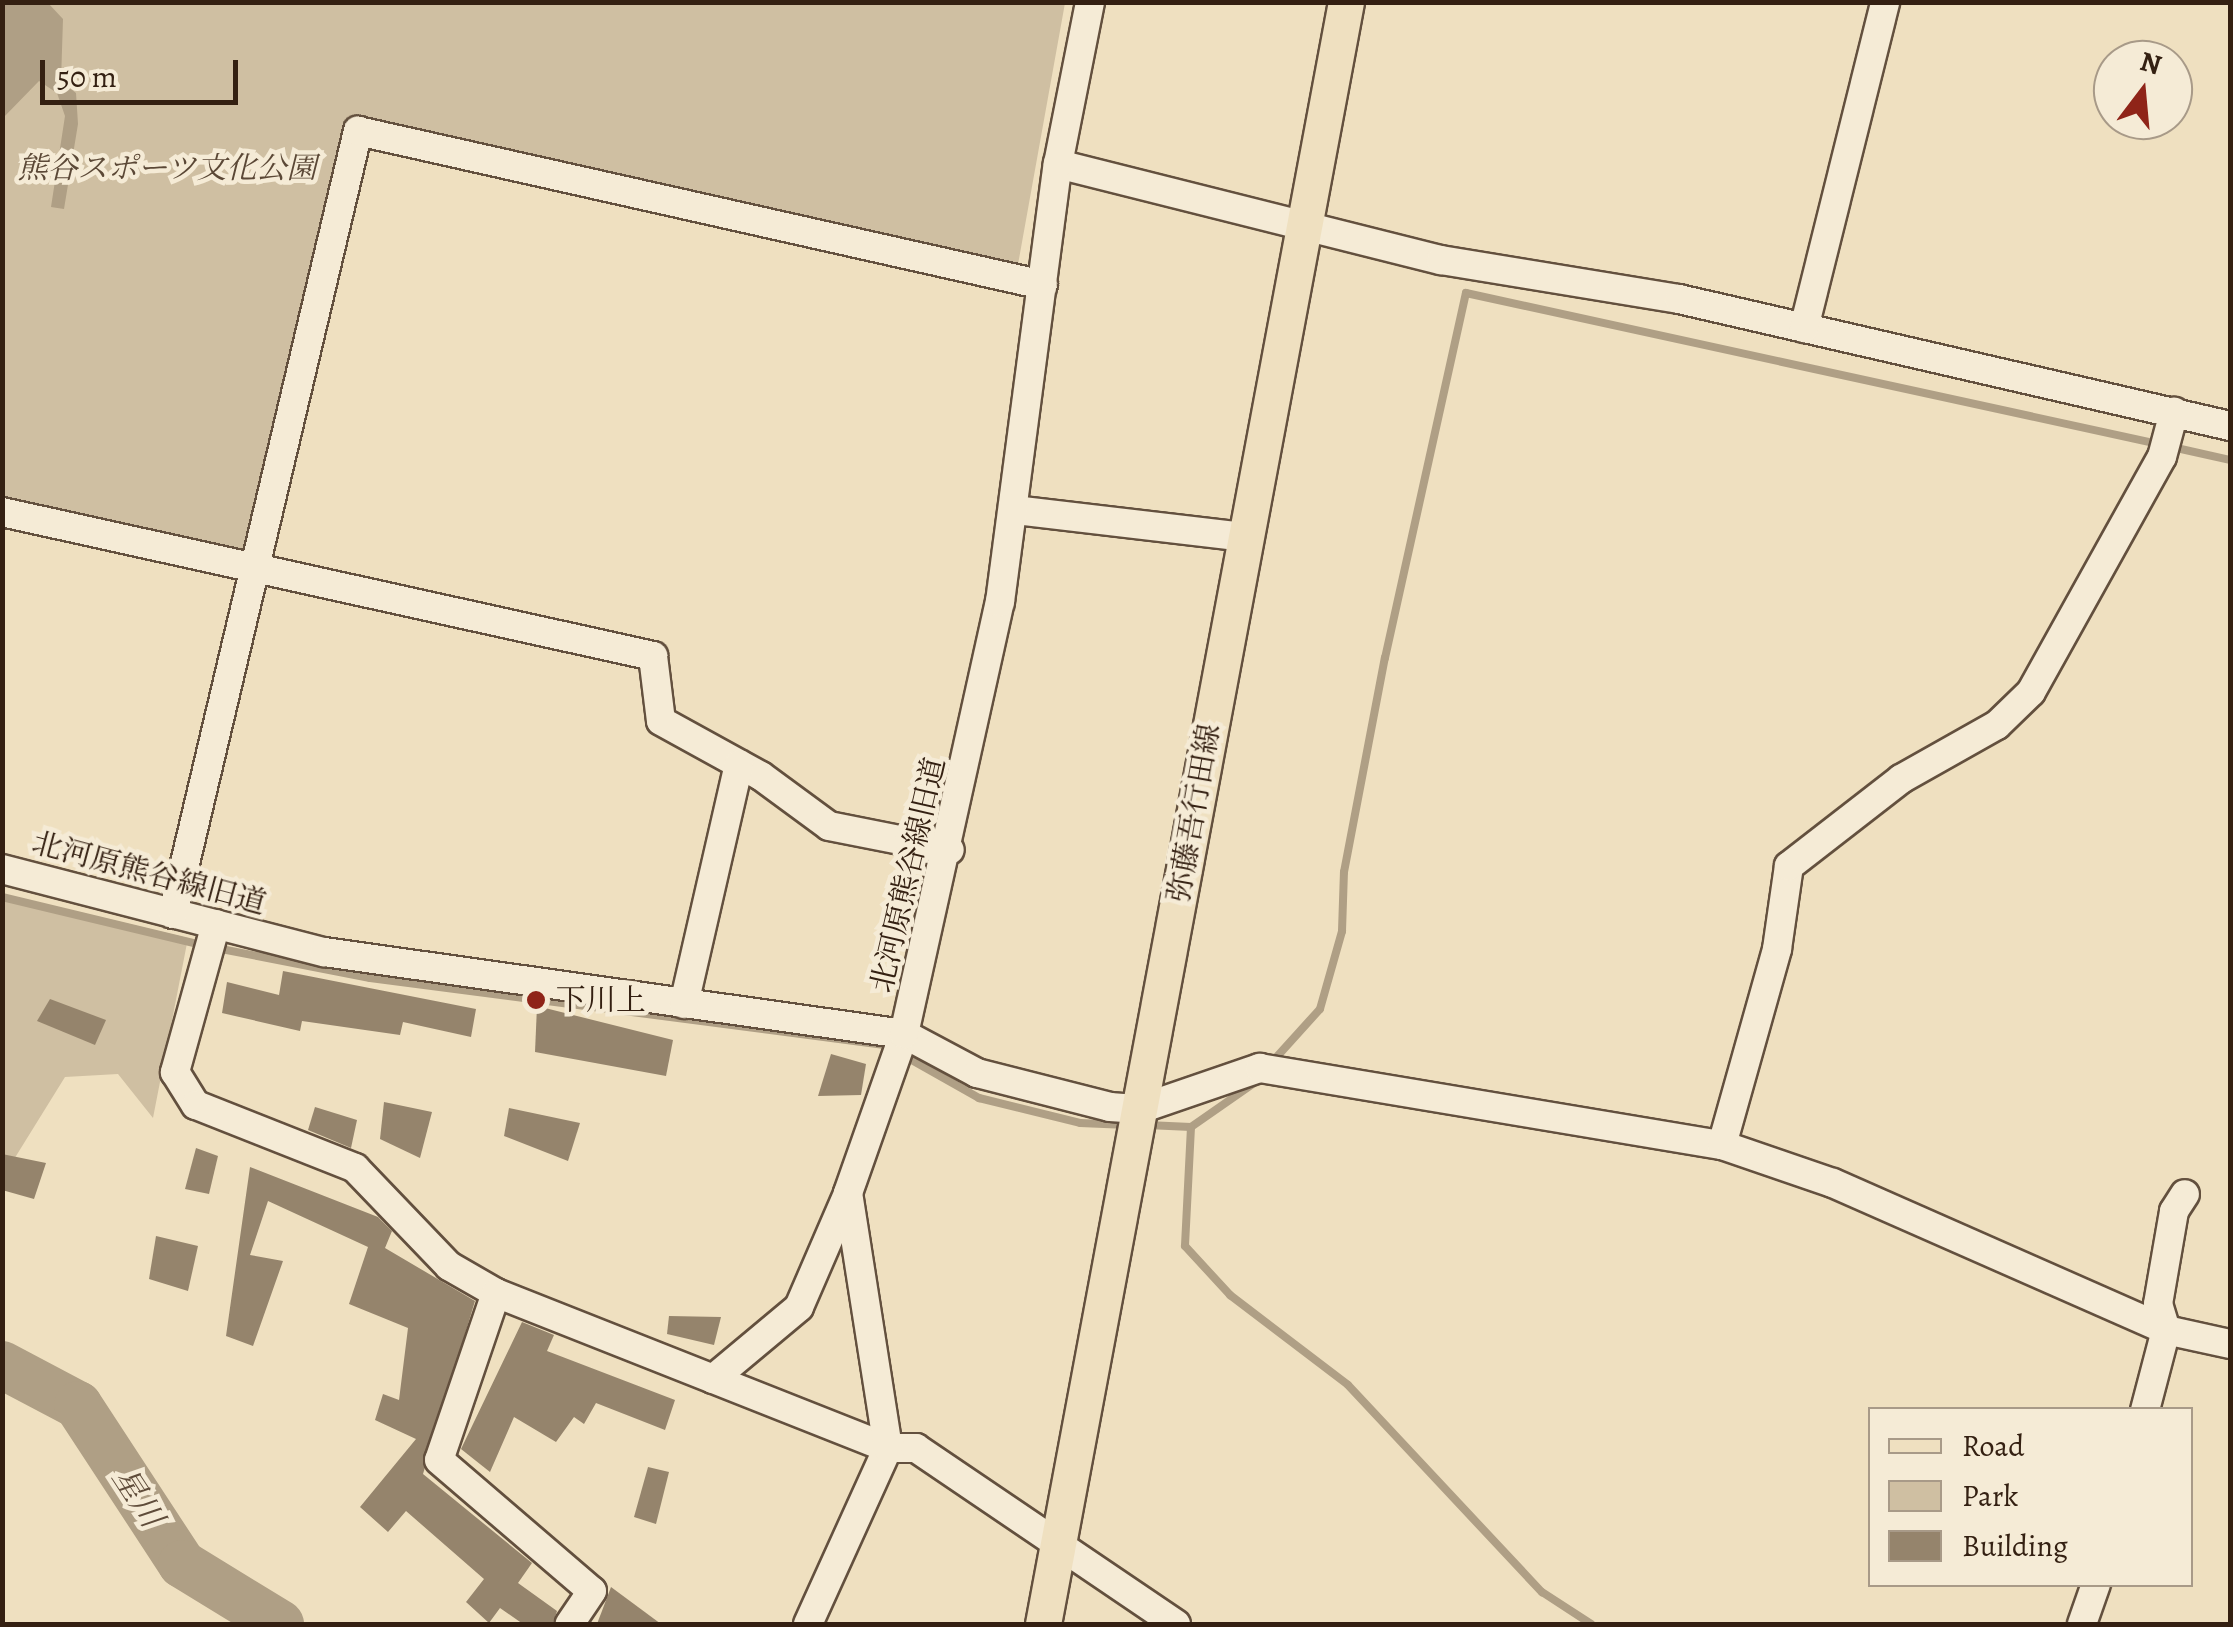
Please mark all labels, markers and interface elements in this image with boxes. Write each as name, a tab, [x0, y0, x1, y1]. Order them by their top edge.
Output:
scale bar	[45, 40, 242, 102]
north arrow	[2093, 40, 2193, 140]
text: N	[2136, 42, 2166, 84]
text: 50 m	[57, 57, 117, 97]
park label: 熊谷スポーツ文化公園	[17, 150, 317, 186]
street label: 弥藤吾行田線	[1161, 721, 1227, 905]
street label: 北河原熊谷線旧道	[863, 754, 953, 996]
street label: 北河原熊谷線旧道	[28, 825, 270, 921]
place label: 下川上	[556, 982, 646, 1018]
marker: 下川上	[525, 989, 547, 1011]
legend	[1868, 1407, 2193, 1587]
text: Road	[1962, 1426, 2024, 1466]
water label: 星川	[104, 1460, 172, 1534]
text: Park	[1962, 1476, 2018, 1516]
text: Building	[1962, 1526, 2068, 1566]

